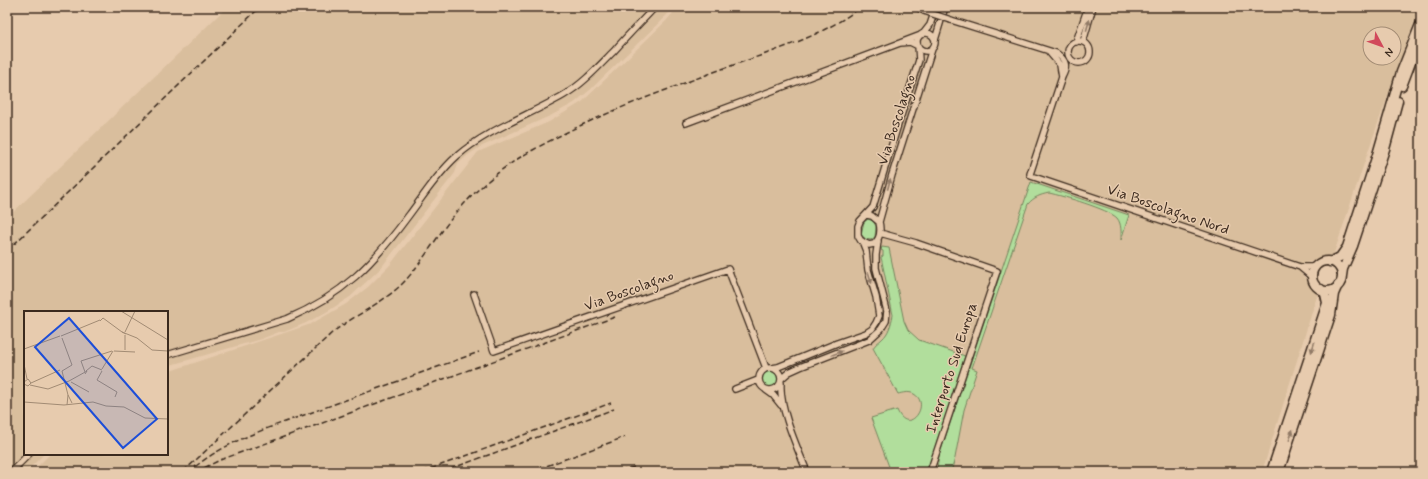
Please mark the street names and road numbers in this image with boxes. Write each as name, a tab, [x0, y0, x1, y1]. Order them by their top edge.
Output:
street label: Via Boscolagno	[873, 72, 922, 168]
street label: Via Boscolagno Nord	[1104, 180, 1232, 241]
street label: Via Boscolagno	[581, 265, 677, 317]
street label: Interporto Sud Europa	[921, 300, 983, 436]

